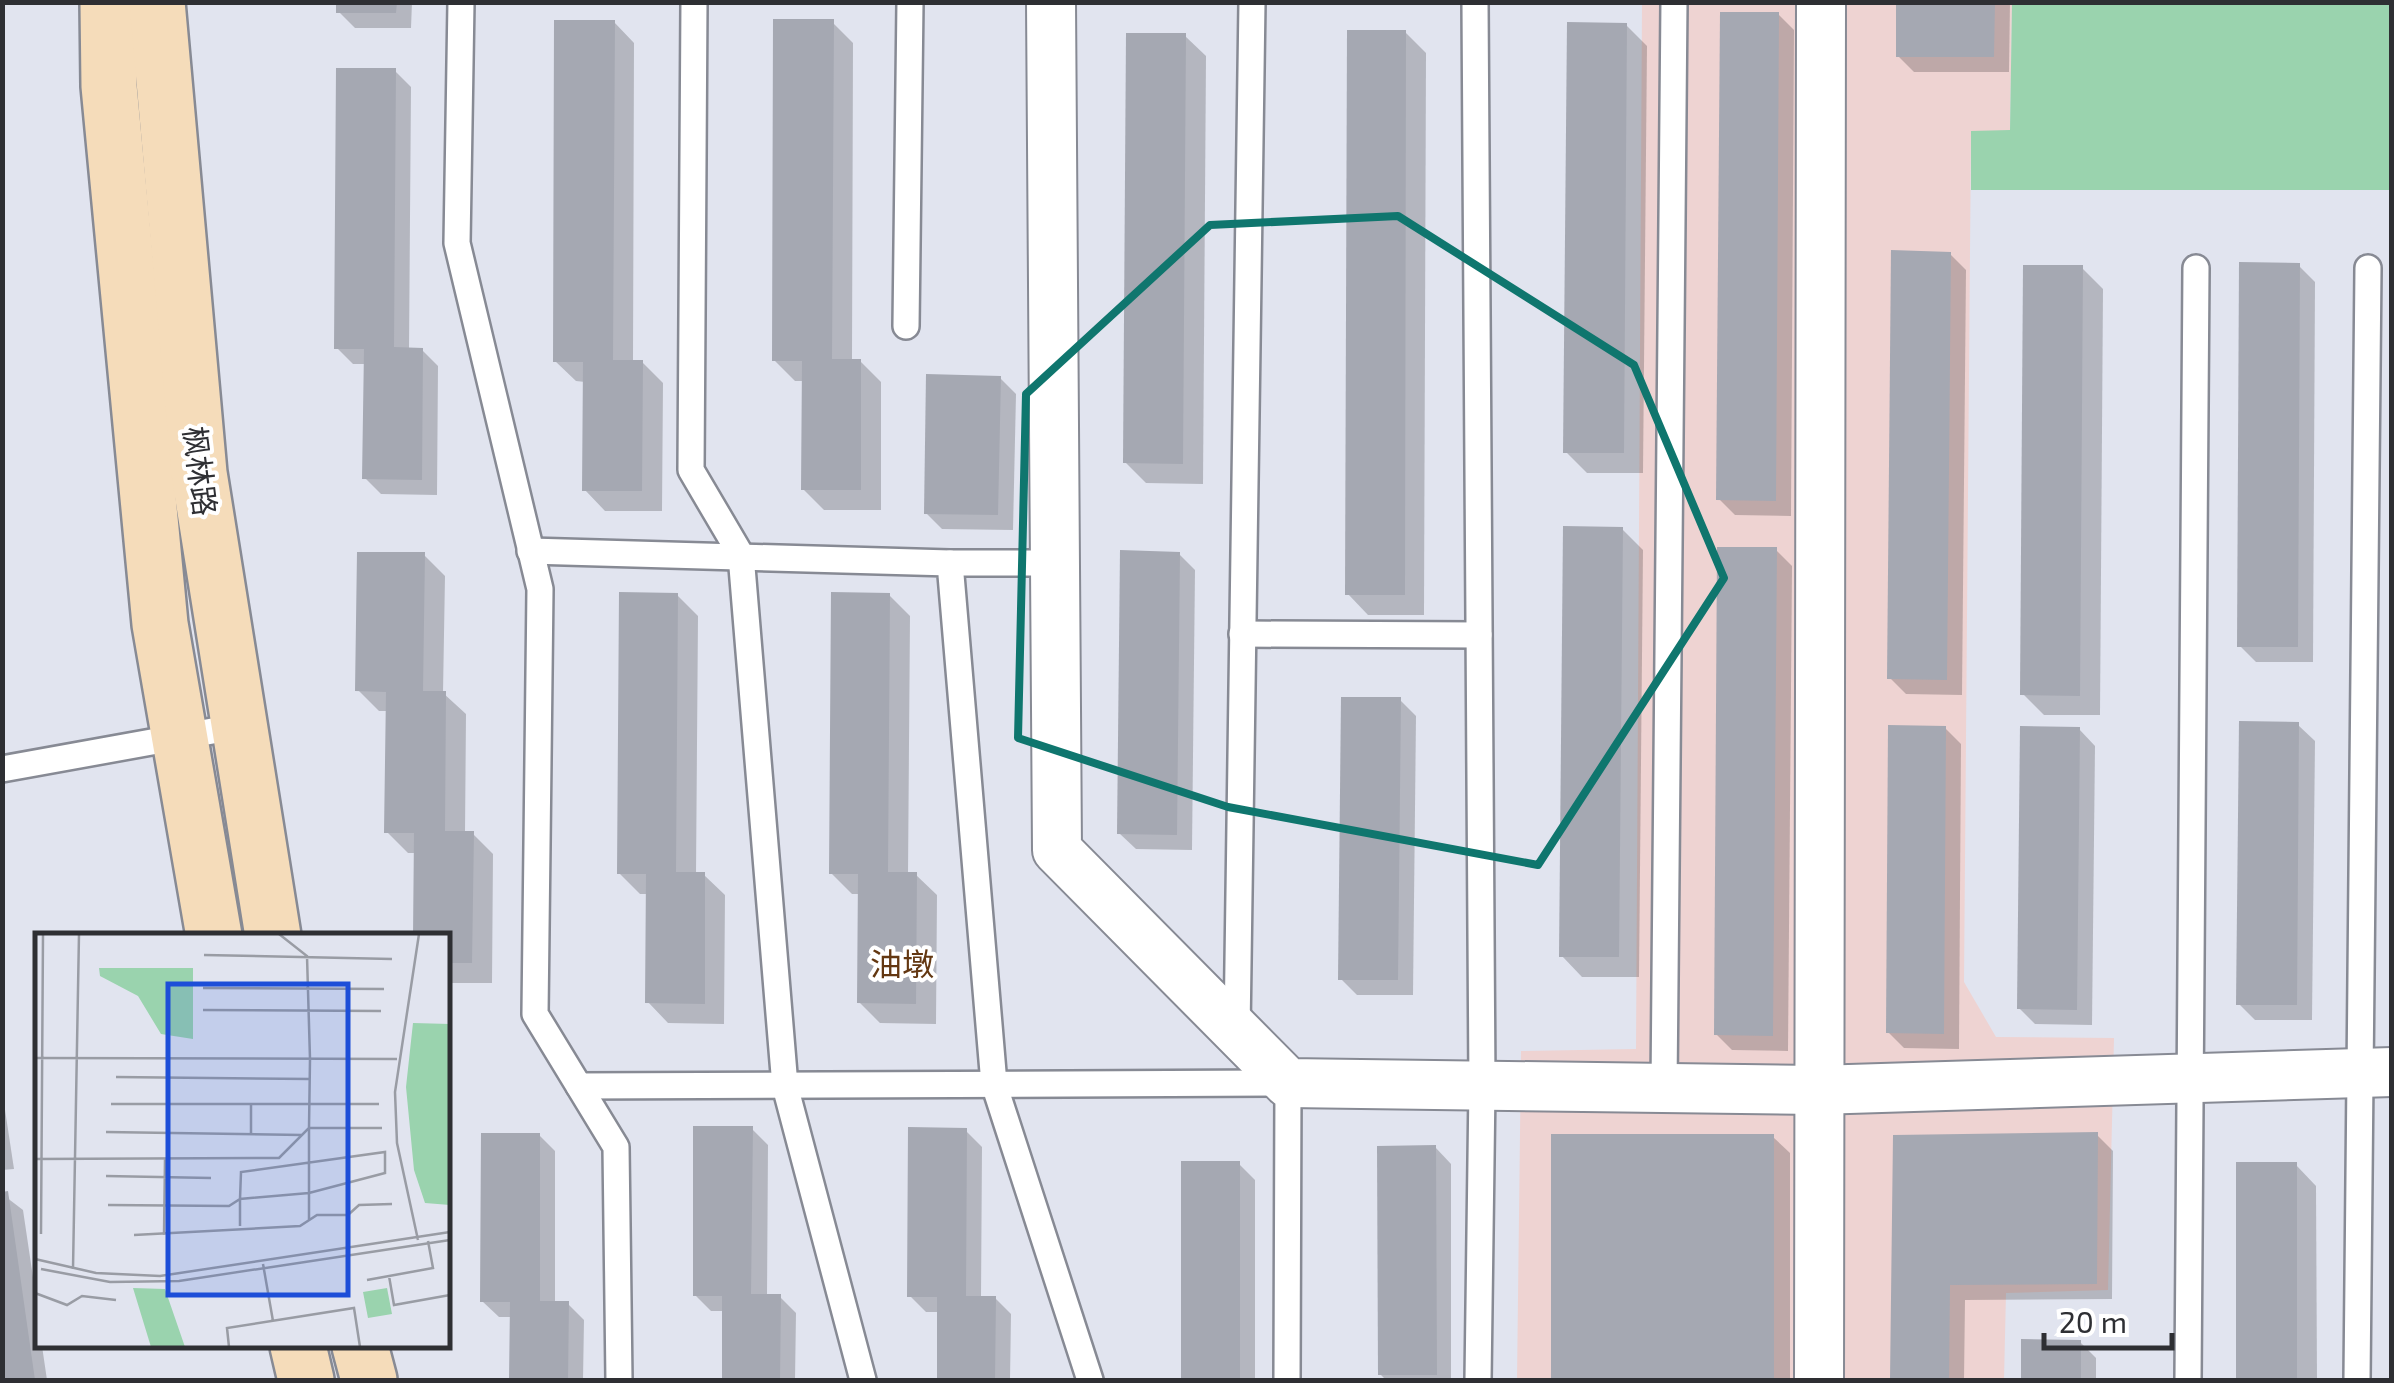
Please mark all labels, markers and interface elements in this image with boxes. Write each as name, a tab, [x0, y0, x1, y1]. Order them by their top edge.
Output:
street label: 枫林路	[178, 424, 224, 518]
inset map	[35, 933, 450, 1348]
district label: 油墩	[870, 944, 934, 982]
scale bar	[2044, 1288, 2172, 1350]
text: 20 m	[2059, 1303, 2127, 1339]

